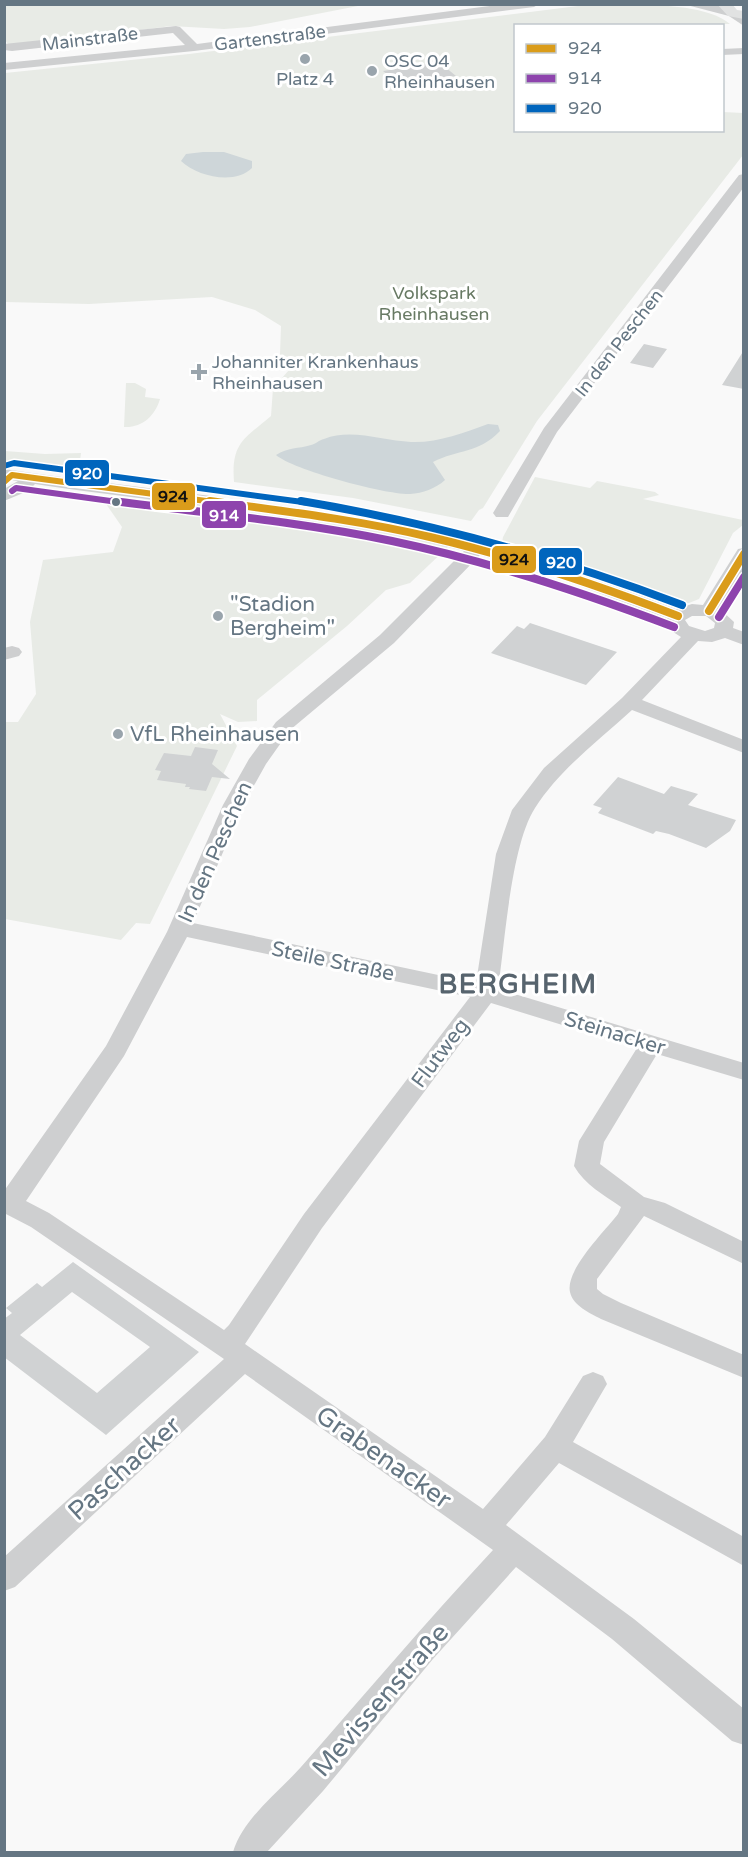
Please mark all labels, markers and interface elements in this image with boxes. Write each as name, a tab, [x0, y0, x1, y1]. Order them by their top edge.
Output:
street label: Gartenstraße	[213, 20, 327, 56]
street label: Mainstraße	[41, 22, 139, 56]
legend	[514, 24, 724, 132]
text: 924	[568, 37, 602, 59]
place label: OSC 04 Rheinhausen	[384, 50, 495, 93]
marker: Platz 4	[298, 52, 312, 66]
marker: OSC 04 Rheinhausen	[365, 64, 379, 78]
text: 914	[568, 67, 602, 89]
place label: Platz 4	[276, 68, 334, 90]
text: 920	[568, 97, 602, 119]
park label: Volkspark Rheinhausen	[378, 282, 490, 325]
street label: In den Peschen	[570, 285, 668, 401]
place label: Johanniter Krankenhaus Rheinhausen	[212, 351, 419, 394]
marker: Johanniter Krankenhaus Rheinhausen	[190, 363, 208, 381]
line badge: 920	[64, 459, 110, 487]
text: 920	[72, 464, 102, 484]
line badge: 924	[151, 482, 196, 511]
text: 924	[158, 487, 188, 507]
unlabelled marker	[110, 496, 122, 508]
line badge: 914	[201, 500, 247, 529]
text: 914	[209, 506, 239, 526]
line badge: 924	[491, 545, 537, 574]
line badge: 920	[538, 547, 583, 576]
text: 924	[499, 550, 529, 570]
text: 920	[546, 553, 576, 573]
place label: "Stadion Bergheim"	[230, 592, 335, 641]
marker: "Stadion Bergheim"	[211, 609, 225, 623]
place label: VfL Rheinhausen	[130, 722, 300, 747]
marker: VfL Rheinhausen	[111, 727, 125, 741]
street label: In den Peschen	[173, 778, 258, 927]
street label: Steile Straße	[269, 936, 397, 987]
district label: BERGHEIM	[439, 968, 598, 1001]
street label: Steinacker	[561, 1006, 668, 1061]
street label: Flutweg	[406, 1014, 475, 1093]
street label: Grabenacker	[310, 1399, 457, 1516]
street label: Paschacker	[62, 1410, 187, 1527]
street label: Mevissenstraße	[306, 1618, 455, 1783]

